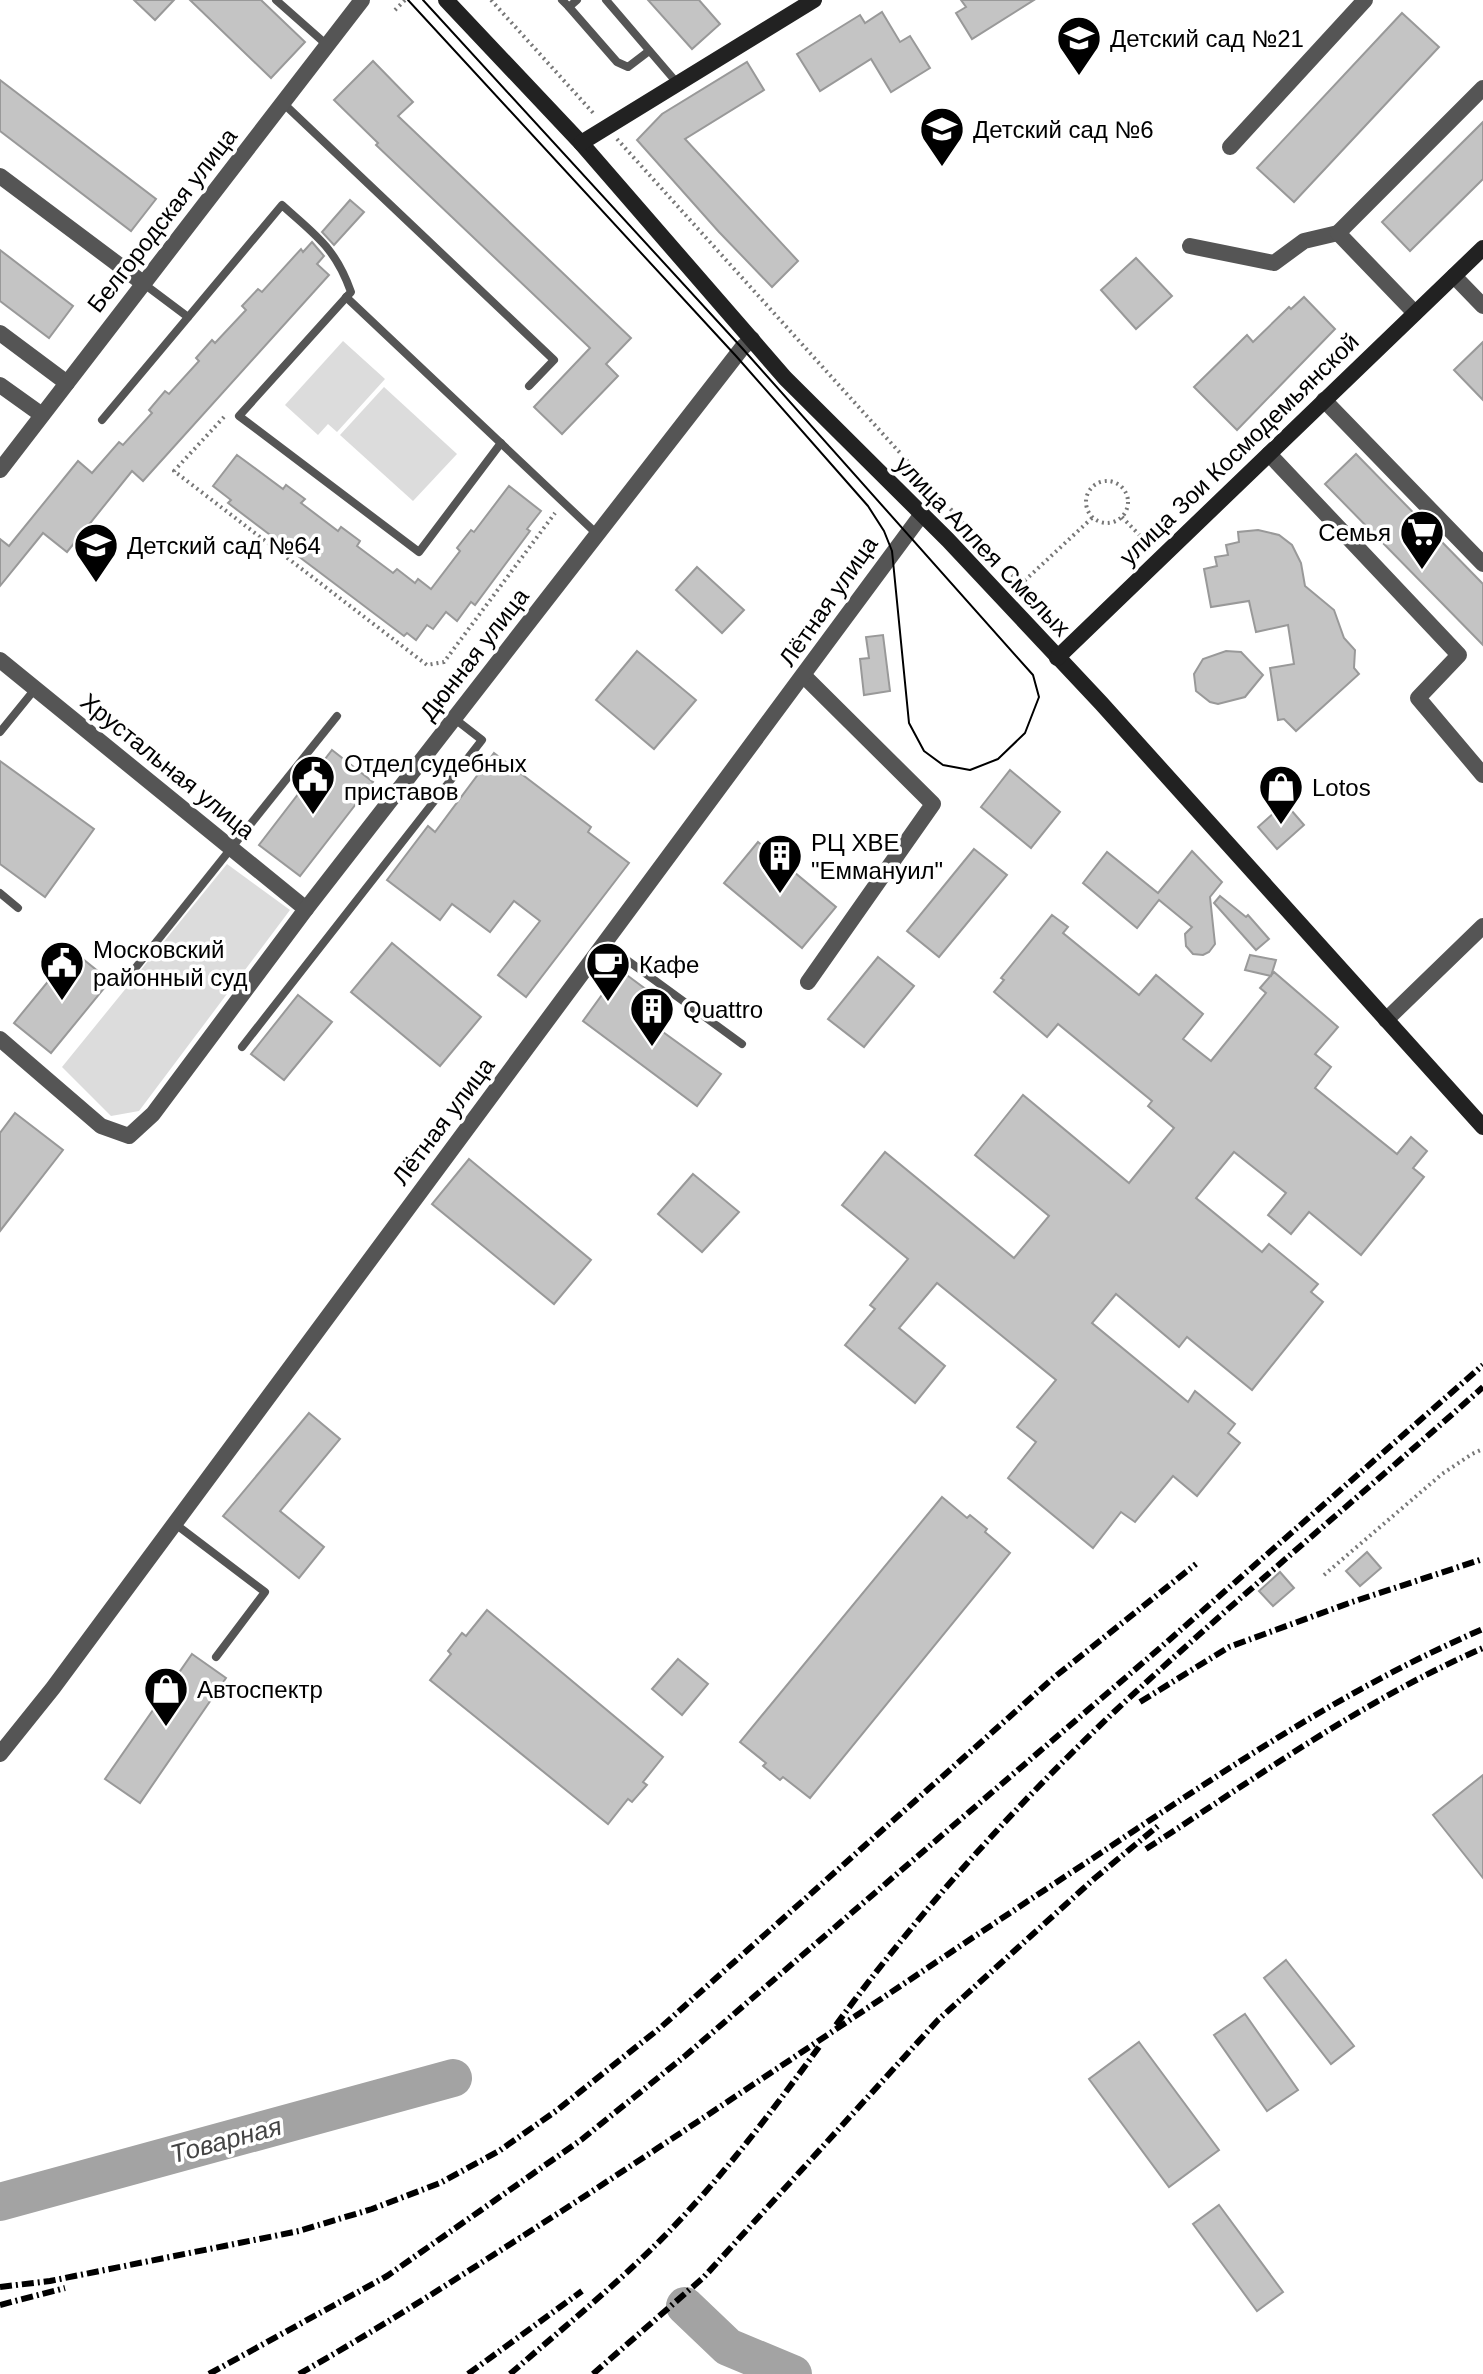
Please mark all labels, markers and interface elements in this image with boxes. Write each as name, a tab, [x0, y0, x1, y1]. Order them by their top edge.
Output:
school or university icon: Детский сад №21	[1055, 14, 1103, 77]
place label: Детский сад №21	[1110, 25, 1304, 52]
school or university icon: Детский сад №6	[918, 105, 966, 168]
place label: Детский сад №6	[973, 116, 1154, 143]
street label: Белгородская улица	[82, 122, 243, 317]
street label: улица Зои Космодемьянской	[1114, 328, 1364, 570]
street label: улица Аллея Смелых	[890, 451, 1076, 641]
supermarket icon: Семья	[1398, 508, 1446, 571]
place label: Семья	[1318, 519, 1391, 546]
school or university icon: Детский сад №64	[72, 521, 120, 584]
street label: Лётная улица	[773, 530, 883, 671]
place label: Детский сад №64	[127, 532, 321, 559]
street label: Дюнная улица	[414, 582, 534, 725]
street label: Хрустальная улица	[76, 688, 261, 845]
place label: Отдел судебных приставов	[344, 750, 527, 805]
public building icon: Отдел судебных приставов	[289, 753, 337, 816]
shop icon: Lotos	[1257, 763, 1305, 826]
place label: Lotos	[1312, 774, 1371, 801]
place label: РЦ ХВЕ "Еммануил"	[811, 829, 943, 884]
building icon: РЦ ХВЕ "Еммануил"	[756, 832, 804, 895]
place label: Московский районный суд	[93, 936, 248, 991]
public building icon: Московский районный суд	[38, 939, 86, 1002]
cafe icon: Кафе	[584, 940, 632, 1003]
place label: Кафе	[639, 951, 699, 978]
building icon: Quattro	[628, 985, 676, 1048]
place label: Quattro	[683, 996, 763, 1023]
street label: Лётная улица	[386, 1052, 500, 1190]
shop icon: Автоспектр	[142, 1665, 190, 1728]
place label: Автоспектр	[197, 1676, 323, 1703]
water label: Товарная	[167, 2111, 285, 2169]

